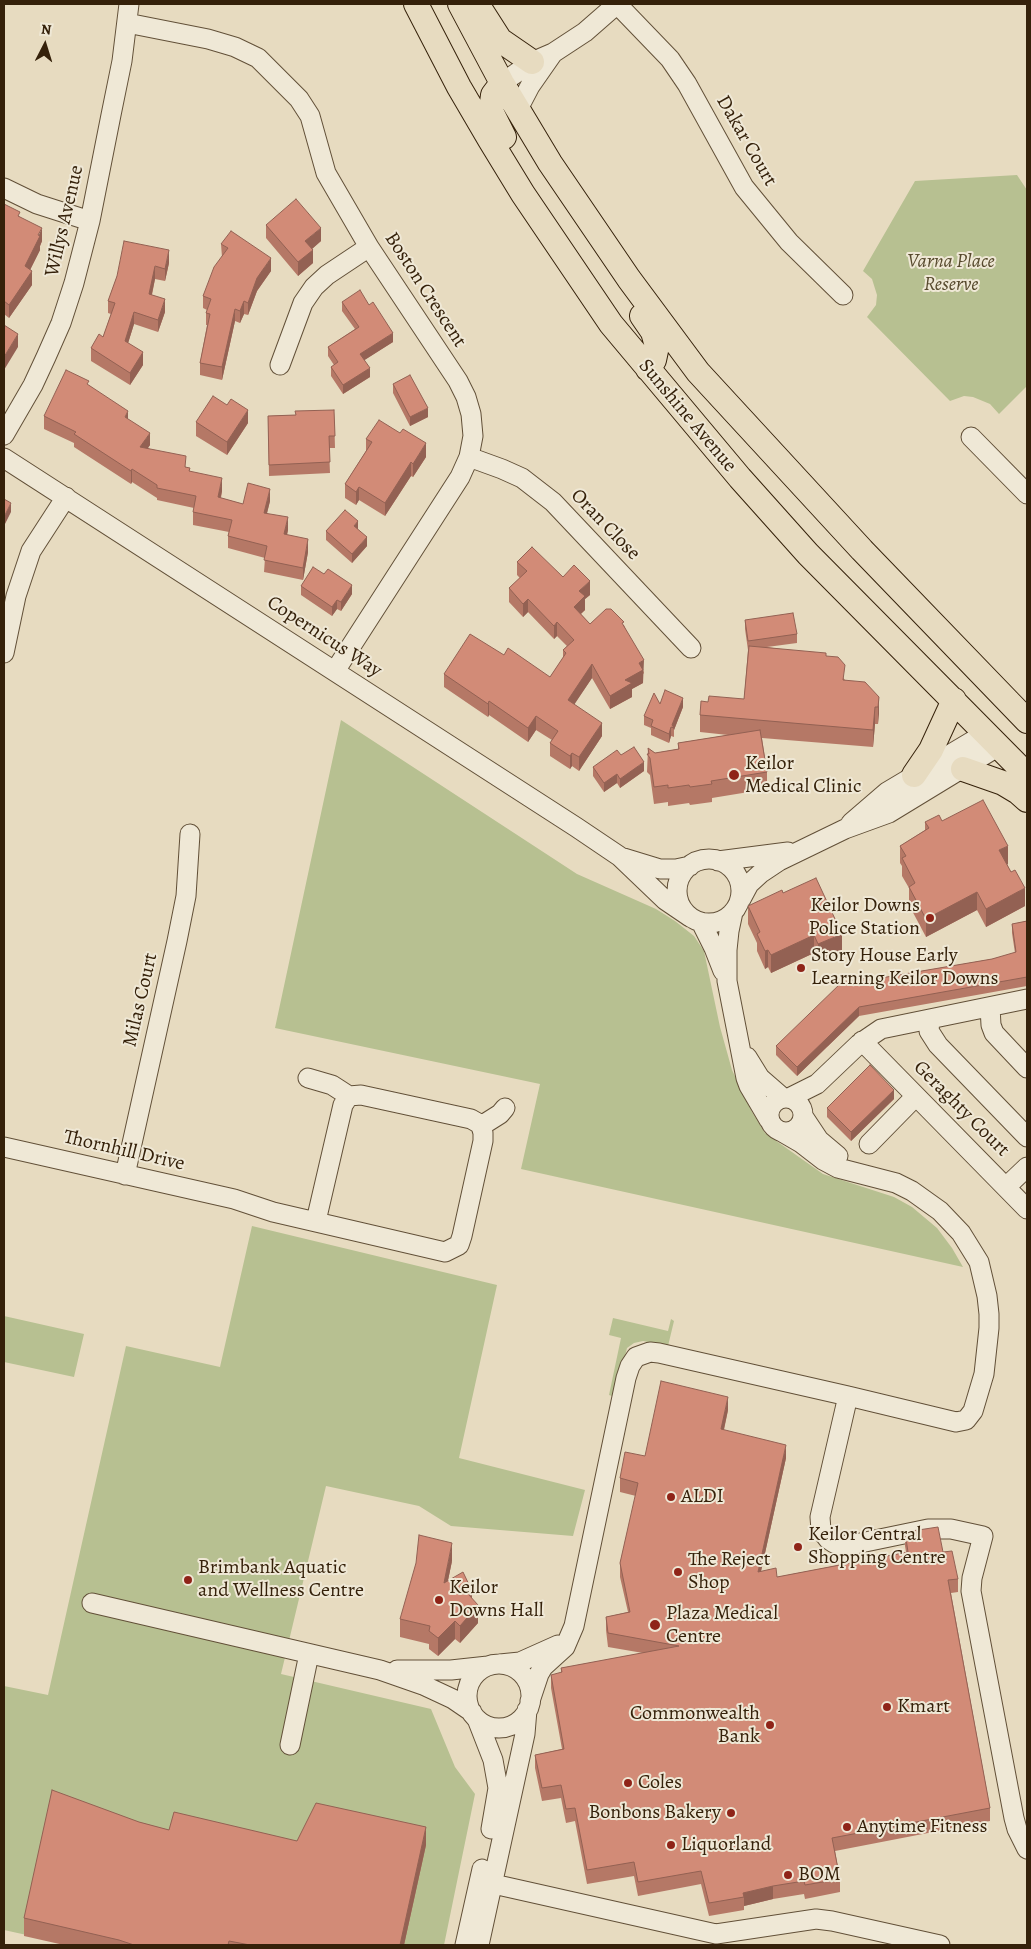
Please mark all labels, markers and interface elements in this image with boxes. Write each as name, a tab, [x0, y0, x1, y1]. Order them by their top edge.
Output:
north arrow	[20, 20, 70, 70]
text: N	[40, 20, 52, 39]
street label: Dakar Court	[710, 91, 782, 191]
street label: Willys Avenue	[41, 163, 89, 279]
street label: Boston Crescent	[379, 228, 471, 352]
park label: Varna Place Reserve	[907, 250, 995, 297]
street label: Sunshine Avenue	[633, 355, 741, 477]
street label: Oran Close	[565, 484, 645, 566]
street label: Copernicus Way	[262, 591, 386, 683]
place label: Keilor Medical Clinic	[745, 752, 861, 799]
marker: Keilor Medical Clinic	[727, 768, 741, 782]
place label: Keilor Downs Police Station	[809, 894, 920, 941]
marker: Keilor Downs Police Station	[924, 912, 936, 924]
place label: Story House Early Learning Keilor Downs	[811, 944, 998, 991]
street label: Milas Court	[119, 951, 163, 1049]
marker: Story House Early Learning Keilor Downs	[795, 962, 807, 974]
street label: Geraghty Court	[908, 1056, 1014, 1162]
street label: Thornhill Drive	[61, 1125, 187, 1177]
place label: ALDI	[681, 1485, 724, 1509]
marker: ALDI	[665, 1491, 677, 1503]
place label: Keilor Central Shopping Centre	[808, 1523, 946, 1570]
marker: Keilor Central Shopping Centre	[792, 1541, 804, 1553]
place label: The Reject Shop	[688, 1548, 770, 1595]
place label: Brimbank Aquatic and Wellness Centre	[198, 1556, 364, 1603]
marker: The Reject Shop	[672, 1566, 684, 1578]
marker: Brimbank Aquatic and Wellness Centre	[182, 1574, 194, 1586]
place label: Keilor Downs Hall	[449, 1576, 544, 1623]
marker: Keilor Downs Hall	[433, 1594, 445, 1606]
place label: Plaza Medical Centre	[666, 1602, 778, 1649]
marker: Plaza Medical Centre	[648, 1618, 662, 1632]
place label: Kmart	[897, 1695, 950, 1719]
marker: Kmart	[881, 1701, 893, 1713]
place label: Commonwealth Bank	[630, 1702, 760, 1749]
marker: Commonwealth Bank	[764, 1719, 776, 1731]
place label: Coles	[638, 1771, 682, 1795]
marker: Coles	[622, 1777, 634, 1789]
place label: Bonbons Bakery	[589, 1801, 721, 1825]
marker: Bonbons Bakery	[725, 1807, 737, 1819]
place label: Anytime Fitness	[857, 1815, 988, 1839]
marker: Anytime Fitness	[841, 1821, 853, 1833]
place label: Liquorland	[681, 1833, 771, 1857]
marker: Liquorland	[665, 1839, 677, 1851]
place label: BOM	[798, 1863, 841, 1887]
marker: BOM	[782, 1869, 794, 1881]

